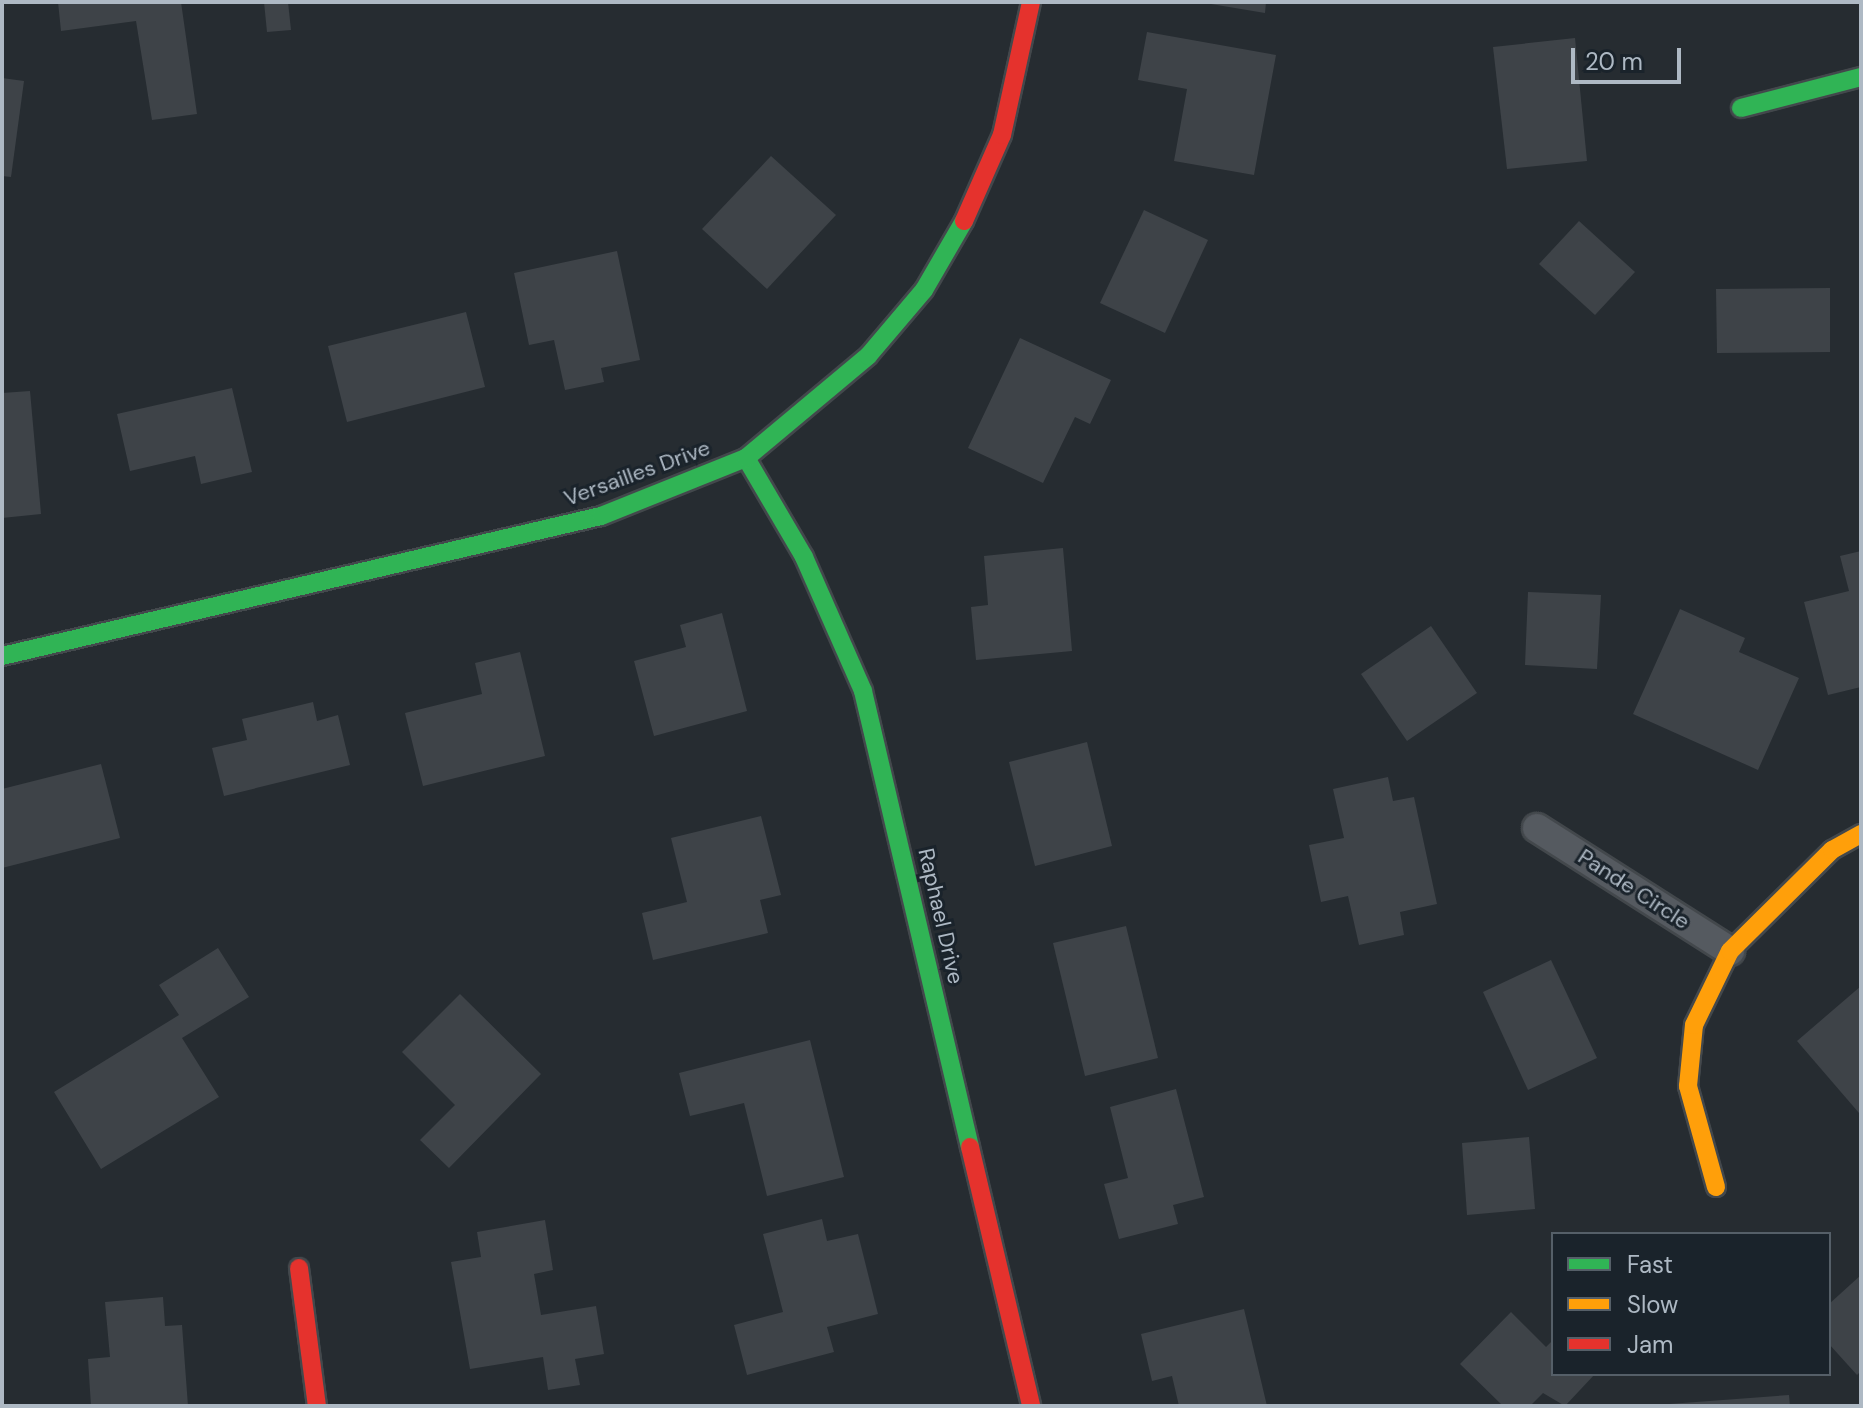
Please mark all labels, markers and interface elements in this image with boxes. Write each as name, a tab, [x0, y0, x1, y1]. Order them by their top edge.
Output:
scale bar	[1575, 32, 1685, 82]
text: 20 m	[1585, 46, 1643, 77]
street label: Versailles Drive	[560, 434, 714, 512]
street label: Pande Circle	[1573, 843, 1695, 935]
street label: Raphael Drive	[913, 846, 969, 986]
legend	[1551, 1232, 1831, 1376]
text: Fast	[1627, 1249, 1673, 1280]
text: Slow	[1627, 1289, 1678, 1320]
text: Jam	[1627, 1329, 1673, 1360]

